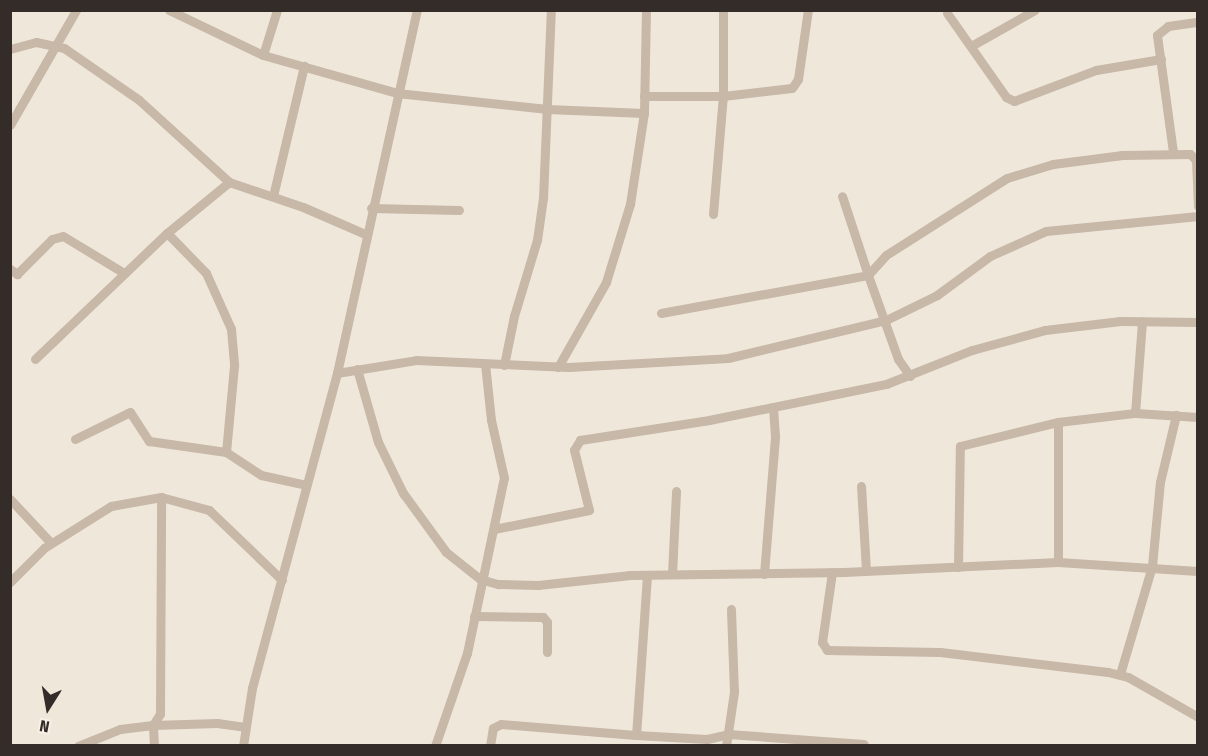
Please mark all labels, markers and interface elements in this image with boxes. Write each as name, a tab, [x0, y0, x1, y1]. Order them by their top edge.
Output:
north arrow	[18, 678, 78, 738]
text: N	[38, 716, 51, 736]

